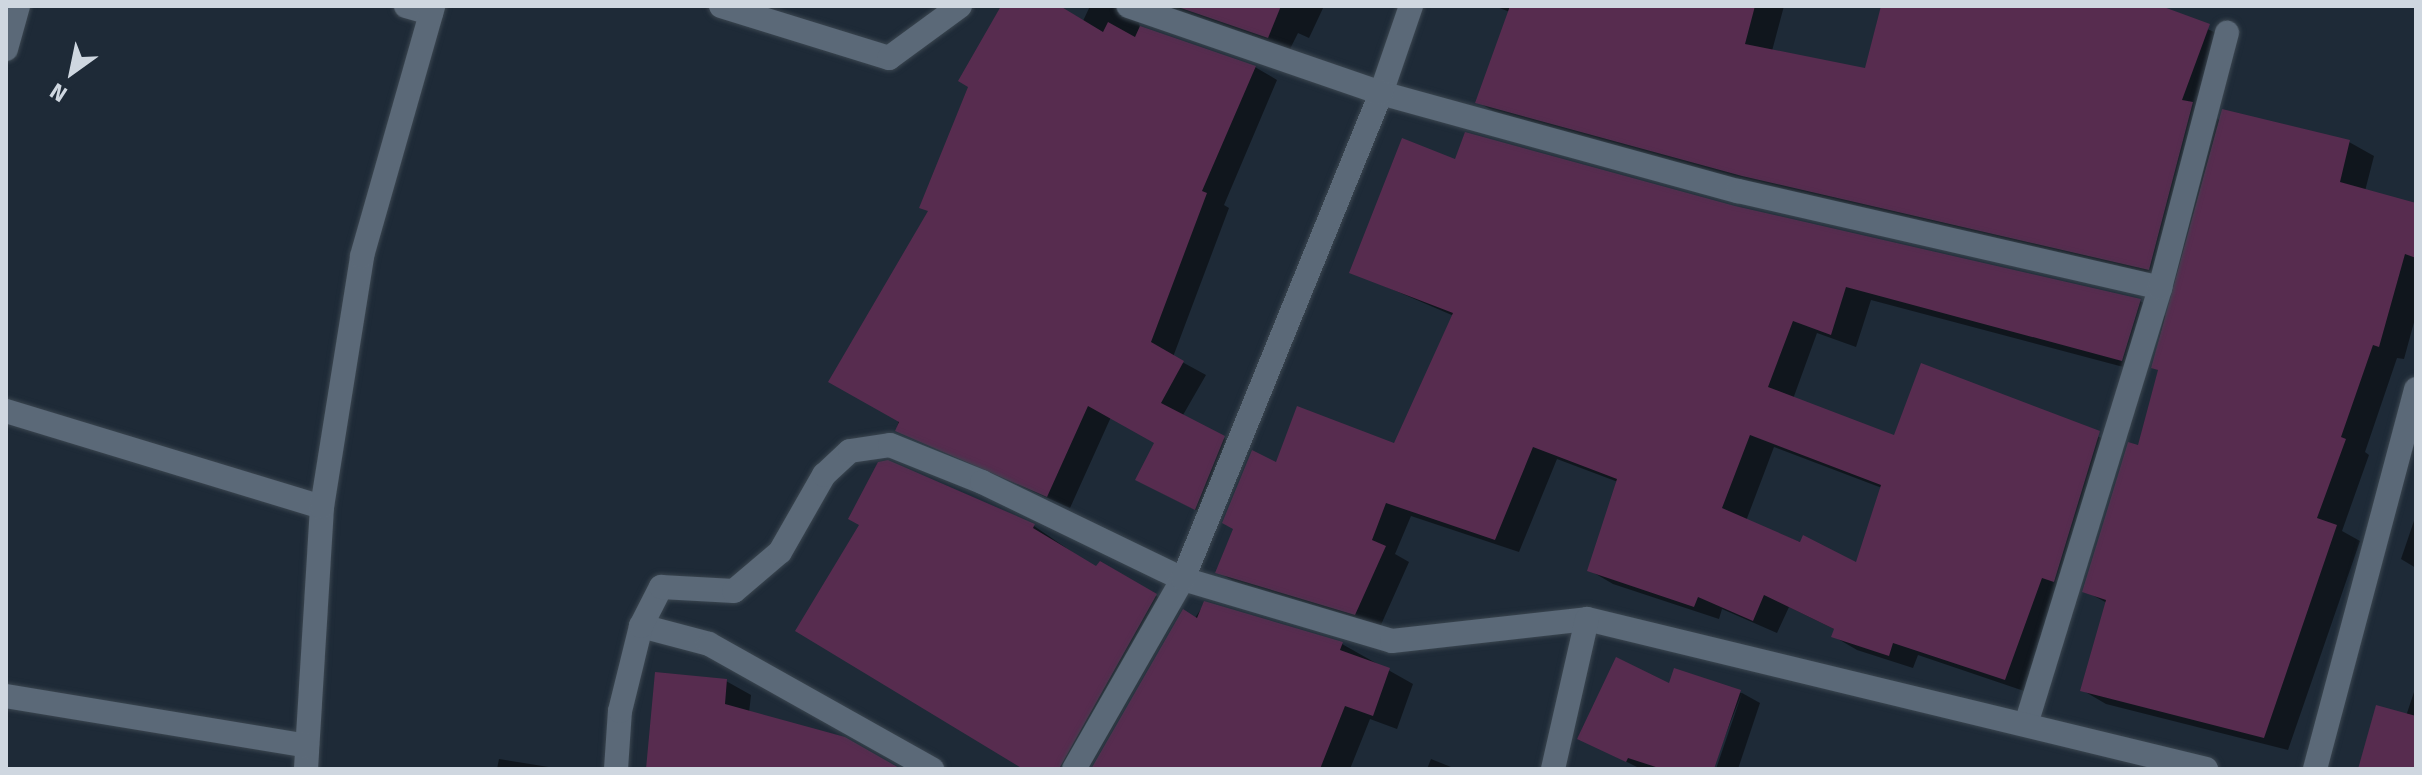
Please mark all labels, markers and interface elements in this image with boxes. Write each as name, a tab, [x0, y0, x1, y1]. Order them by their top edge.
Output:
north arrow	[32, 32, 112, 112]
text: N	[45, 77, 72, 108]

